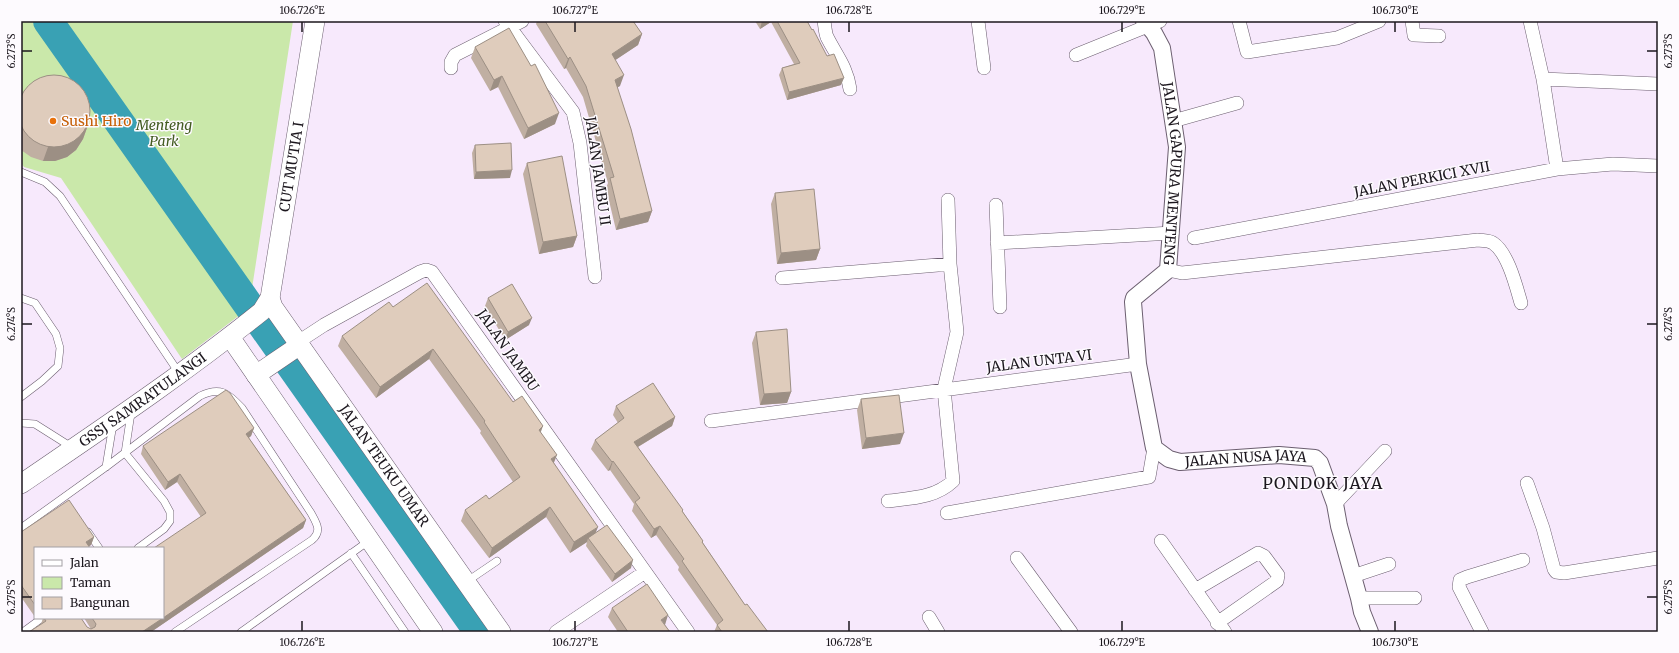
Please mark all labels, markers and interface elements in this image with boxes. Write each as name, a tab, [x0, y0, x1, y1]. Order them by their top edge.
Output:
text: 106.726°E	[279, 4, 325, 17]
text: 106.727°E	[552, 4, 598, 17]
text: 106.728°E	[826, 4, 873, 17]
text: 106.729°E	[1099, 4, 1146, 17]
text: 106.730°E	[1372, 4, 1419, 17]
text: 6.273°S	[5, 33, 18, 69]
text: 6.273°S	[1662, 33, 1675, 69]
street label: JALAN GAPURA MENTENG	[1158, 80, 1186, 266]
place label: Sushi Hiro	[61, 112, 131, 130]
street label: JALAN JAMBU II	[581, 114, 615, 227]
marker: Sushi Hiro	[48, 116, 58, 126]
park label: Menteng Park	[135, 116, 192, 150]
street label: CUT MUTIA I	[275, 120, 307, 213]
street label: JALAN PERKICI XVII	[1351, 157, 1492, 201]
street label: JALAN JAMBU	[472, 305, 543, 395]
text: 6.274°S	[5, 307, 18, 341]
text: 6.274°S	[1662, 307, 1675, 341]
street label: JALAN UNTA VI	[984, 346, 1093, 377]
street label: GSSJ SAMRATULANGI	[75, 348, 210, 451]
street label: JALAN TEUKU UMAR	[335, 400, 433, 530]
street label: JALAN NUSA JAYA	[1183, 446, 1308, 471]
district label: PONDOK JAYA	[1263, 473, 1383, 493]
legend	[34, 547, 164, 619]
text: Jalan	[69, 555, 99, 570]
text: Taman	[70, 575, 111, 590]
text: 6.275°S	[5, 579, 18, 615]
text: 6.275°S	[1662, 579, 1675, 615]
text: Bangunan	[70, 595, 130, 610]
text: 106.726°E	[279, 636, 325, 649]
text: 106.727°E	[552, 636, 598, 649]
text: 106.728°E	[826, 636, 873, 649]
text: 106.729°E	[1099, 636, 1146, 649]
text: 106.730°E	[1372, 636, 1419, 649]

